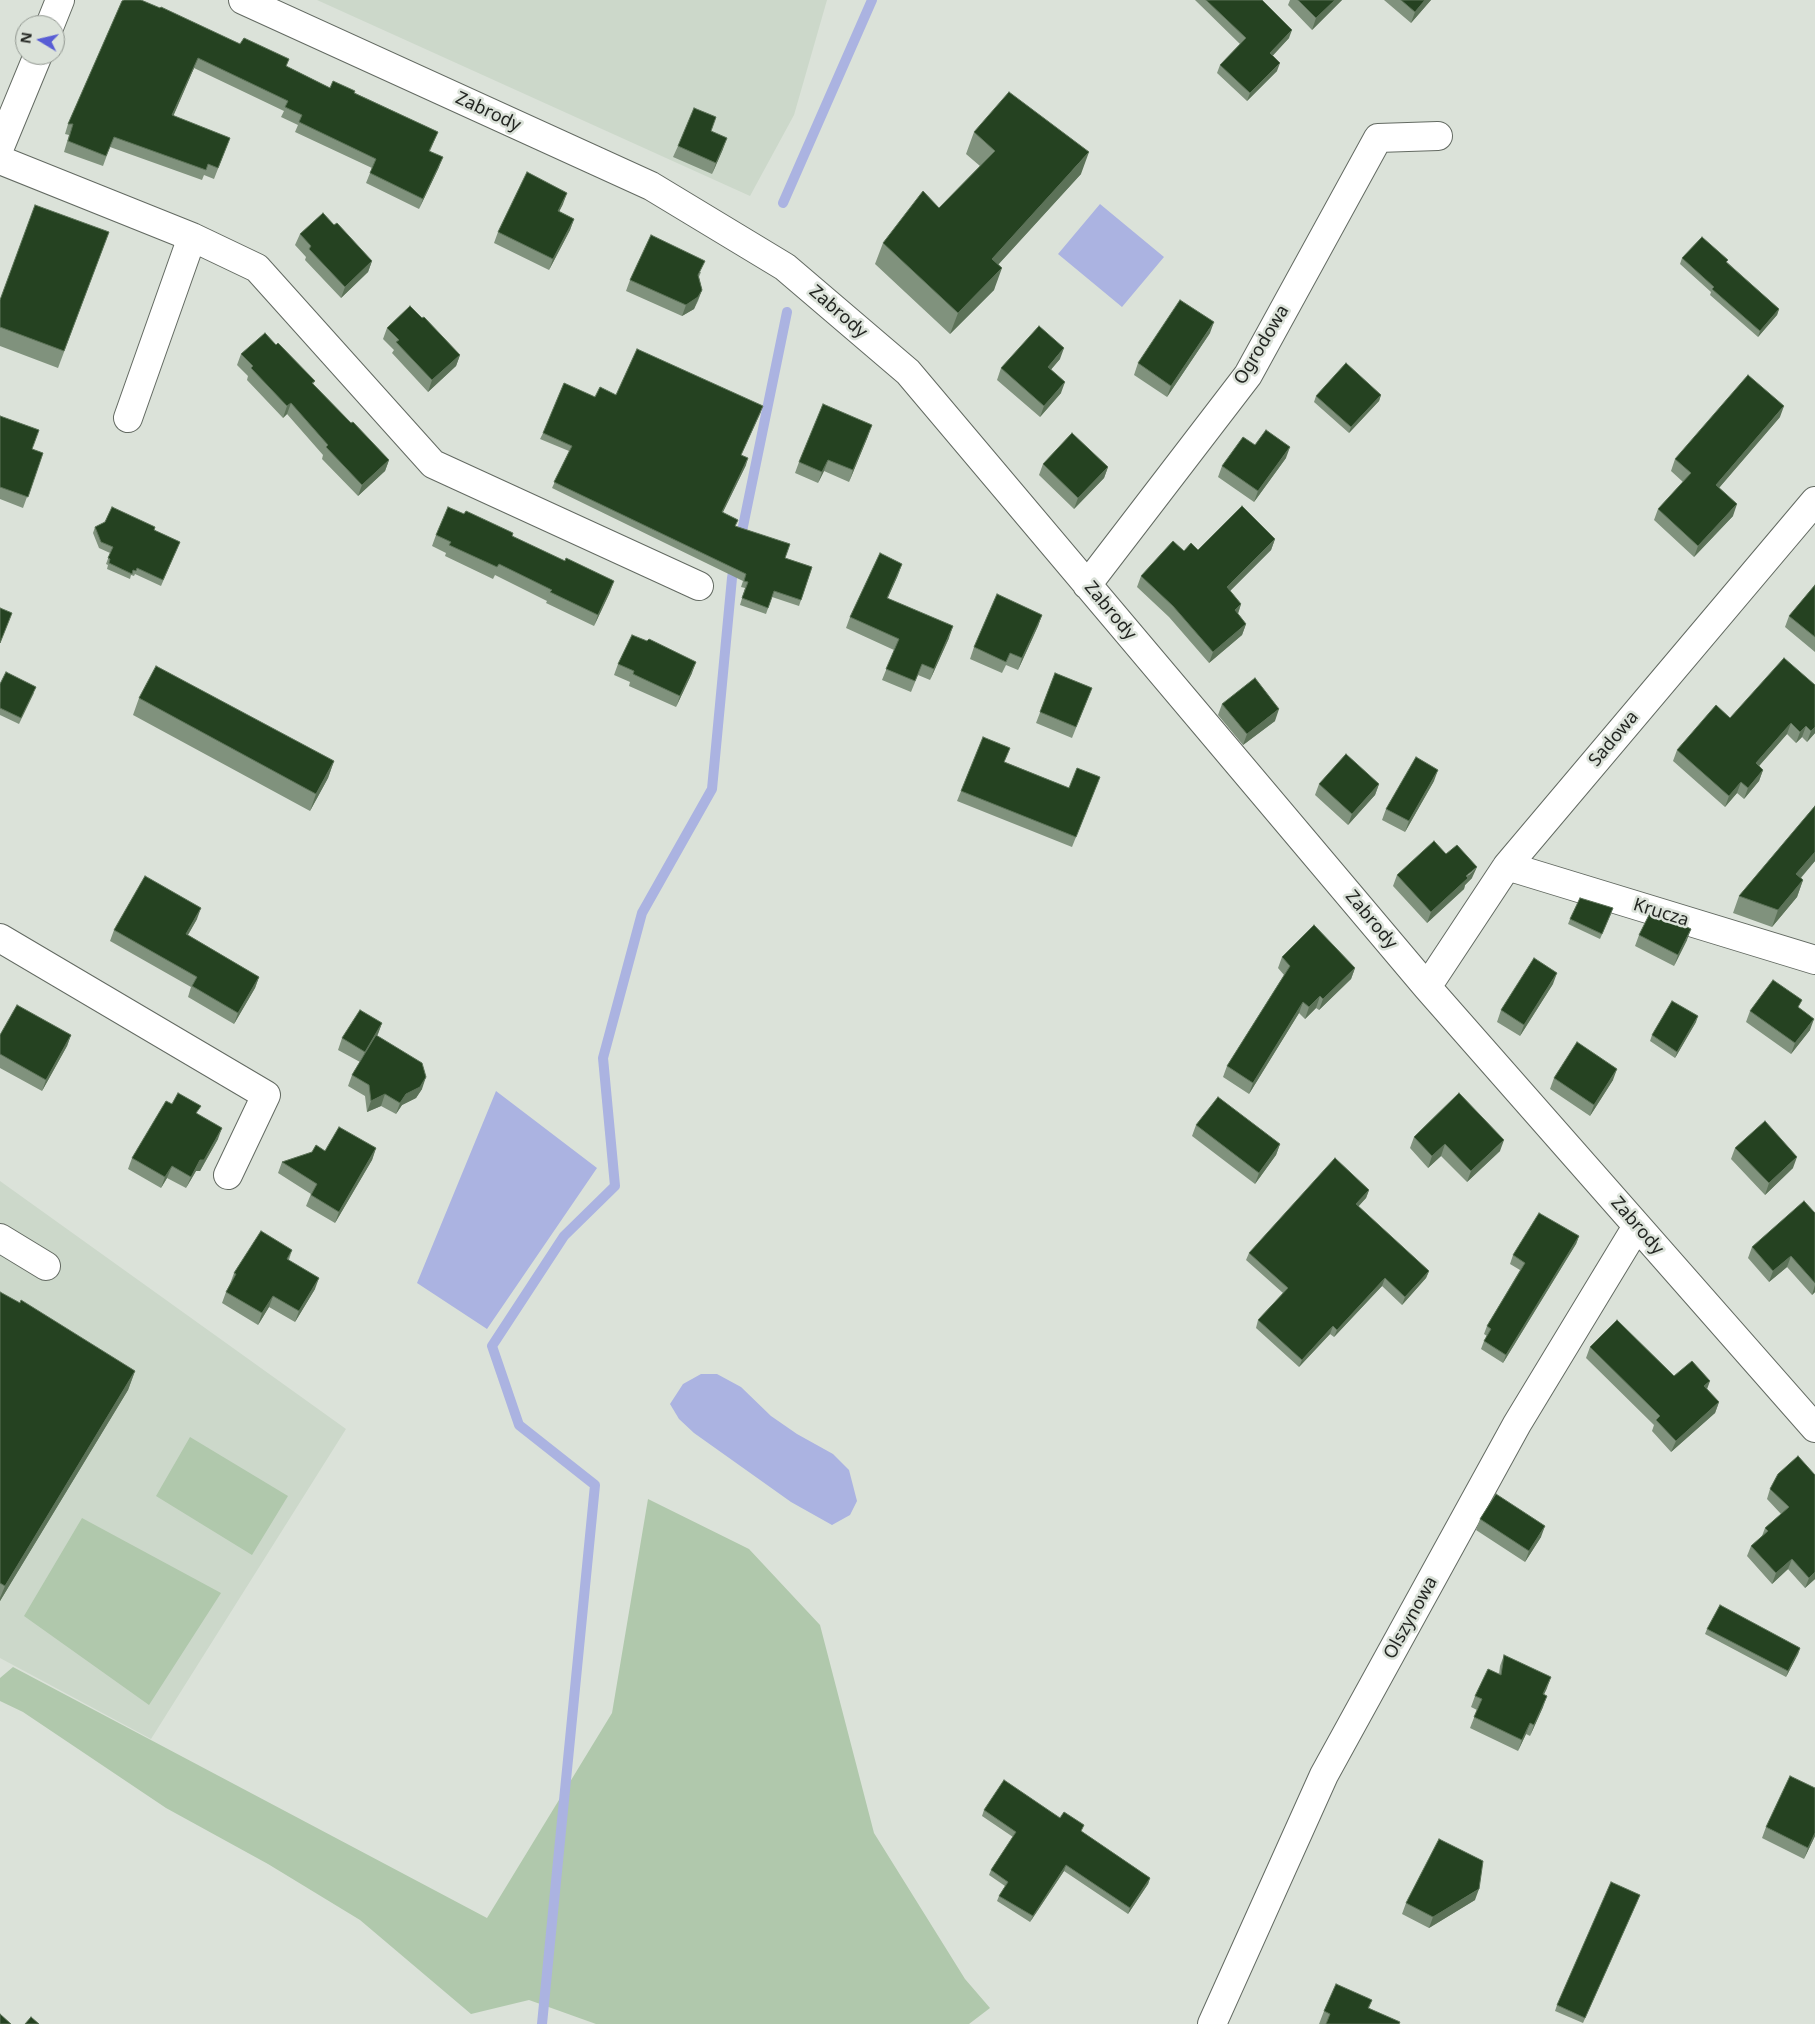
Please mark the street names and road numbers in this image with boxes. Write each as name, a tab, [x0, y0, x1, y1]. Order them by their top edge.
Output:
street label: Zabrody	[452, 87, 524, 137]
street label: Zabrody	[805, 281, 871, 343]
street label: Ogrodowa	[1230, 301, 1294, 389]
street label: Zabrody	[1079, 577, 1141, 645]
street label: Sadowa	[1585, 707, 1643, 771]
street label: Zabrody	[1340, 886, 1402, 954]
street label: Krucza	[1631, 894, 1691, 932]
street label: Zabrody	[1606, 1193, 1668, 1259]
street label: Olszynowa	[1380, 1573, 1442, 1663]

